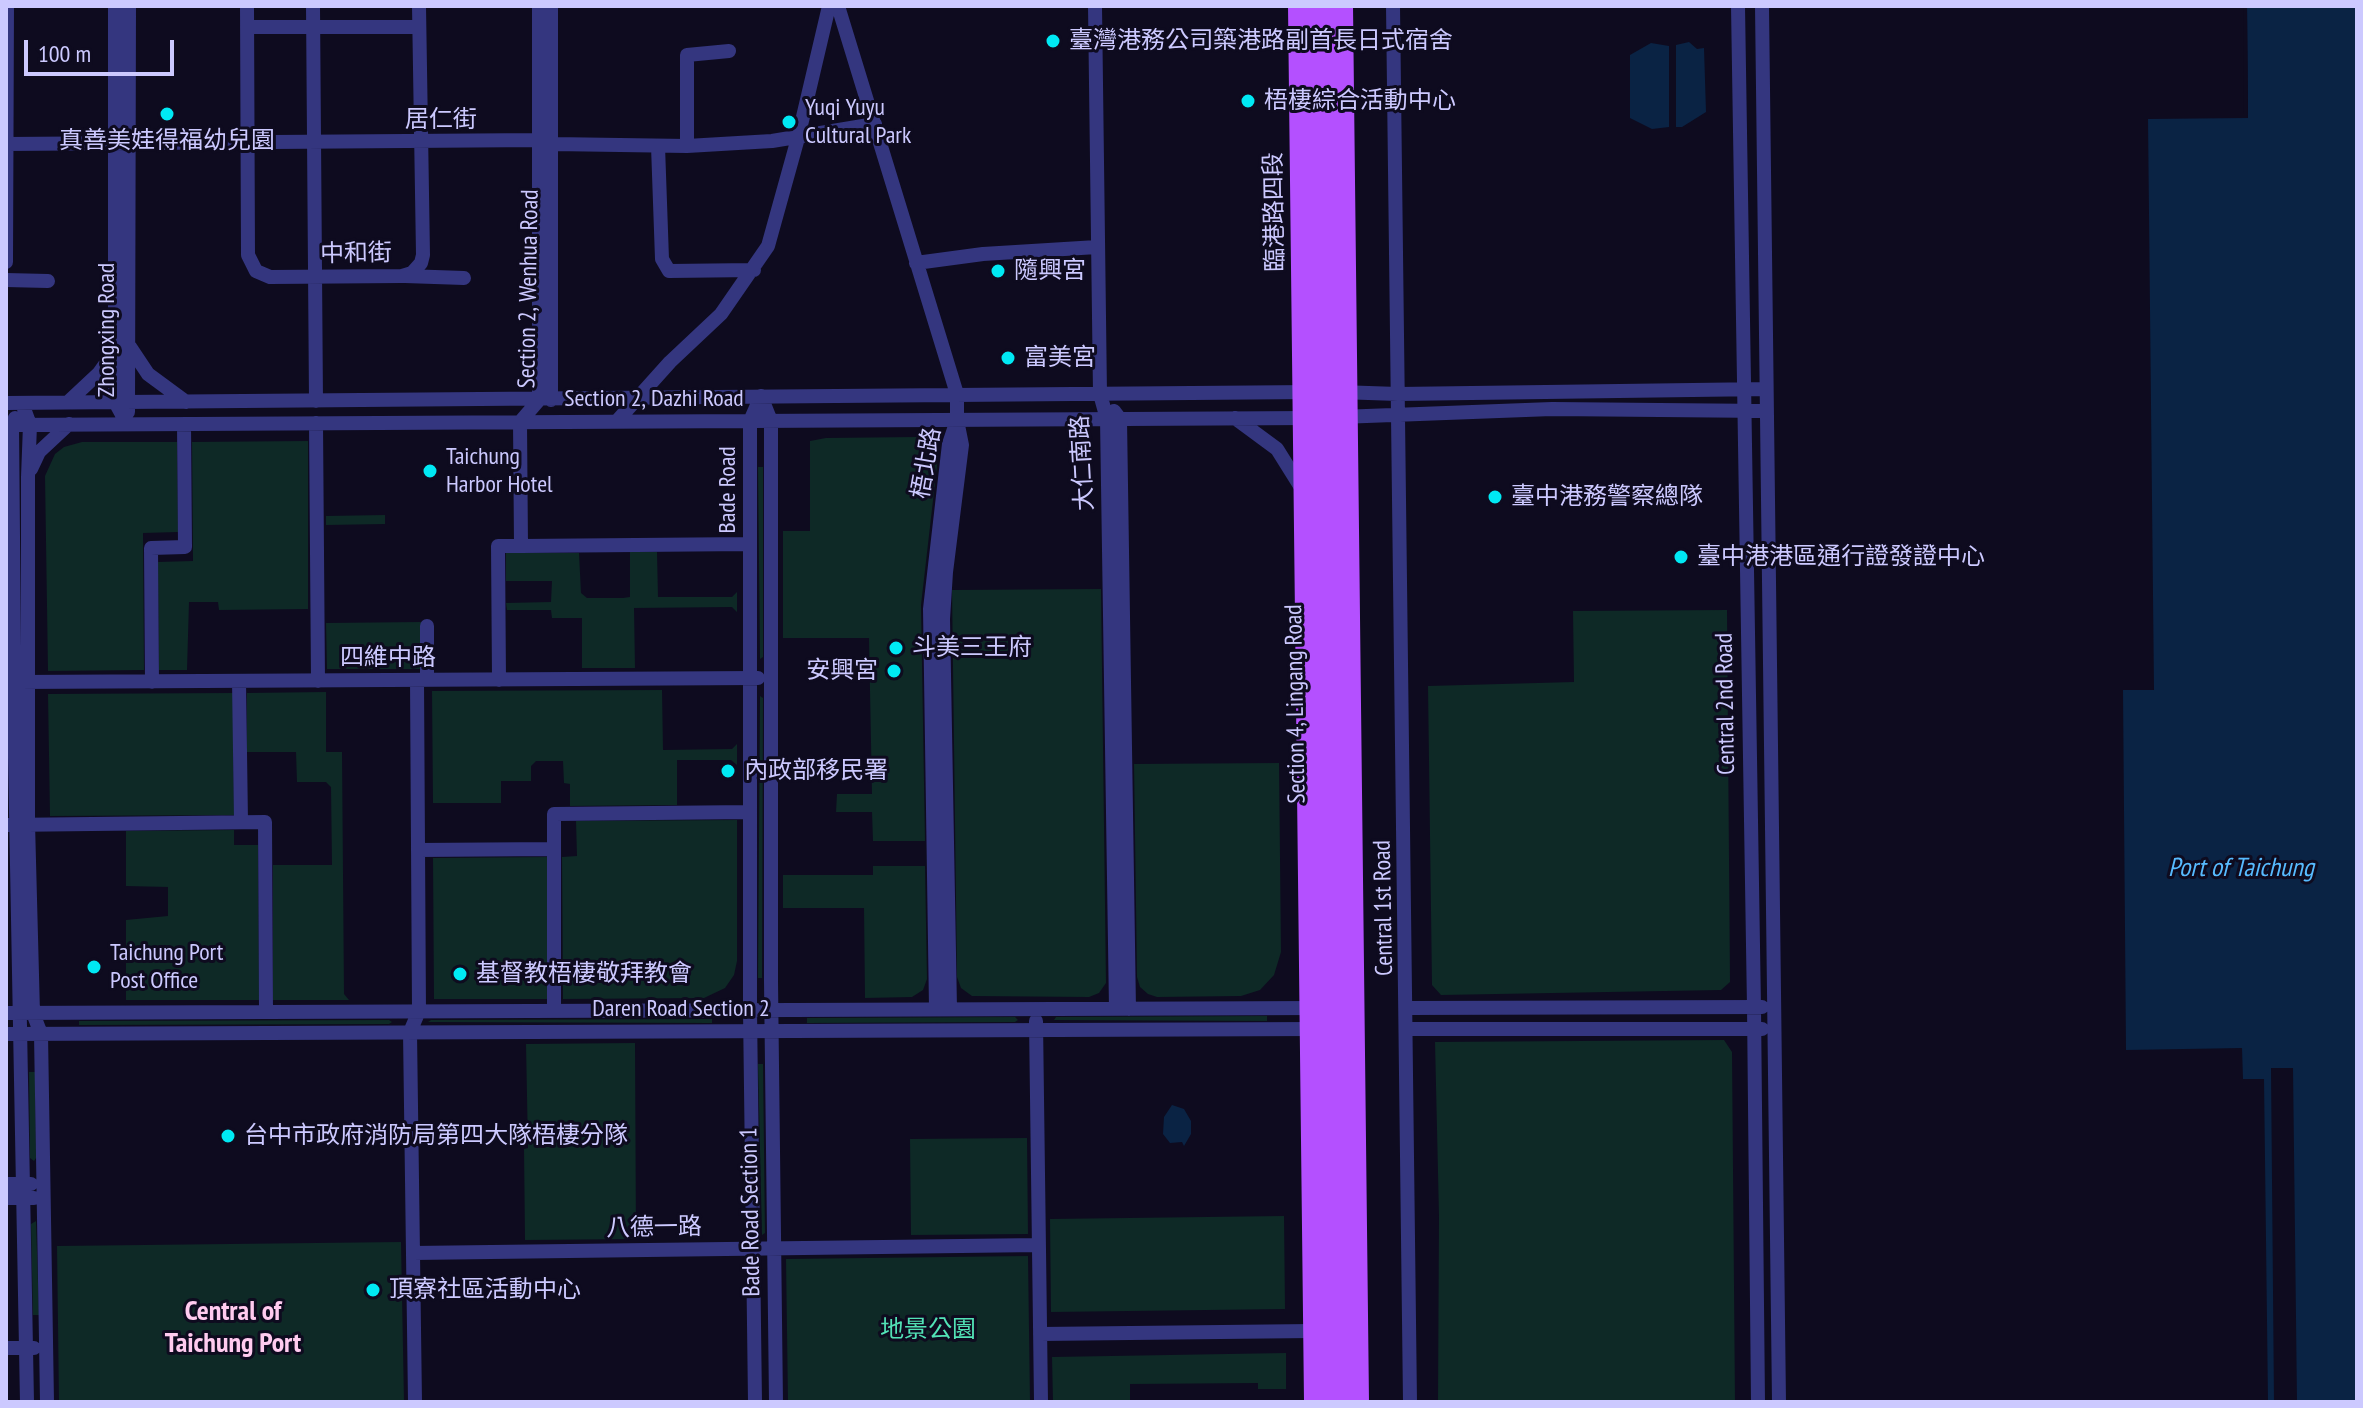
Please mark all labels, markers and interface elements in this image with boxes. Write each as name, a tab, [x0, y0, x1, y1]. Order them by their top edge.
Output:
scale bar	[28, 24, 178, 74]
place label: 臺灣港務公司築港路副首長日式宿舍	[1069, 27, 1453, 55]
marker: 臺灣港務公司築港路副首長日式宿舍	[1044, 32, 1062, 50]
text: 100 m	[38, 38, 91, 69]
place label: 梧棲綜合活動中心	[1264, 87, 1456, 115]
marker: 梧棲綜合活動中心	[1239, 92, 1257, 110]
place label: Yuqi Yuyu Cultural Park	[805, 94, 911, 150]
marker: 真善美娃得福幼兒園	[158, 105, 176, 123]
street label: 居仁街	[405, 106, 477, 134]
marker: Yuqi Yuyu Cultural Park	[780, 113, 798, 131]
place label: 真善美娃得福幼兒園	[59, 127, 275, 155]
street label: 臨港路四段	[1260, 152, 1290, 272]
street label: Section 2, Wenhua Road	[513, 189, 545, 389]
street label: 中和街	[320, 239, 392, 269]
place label: 隨興宮	[1014, 257, 1086, 285]
marker: 隨興宮	[989, 262, 1007, 280]
street label: Zhongxing Road	[93, 263, 121, 397]
place label: 富美宮	[1024, 344, 1096, 372]
marker: 富美宮	[999, 349, 1017, 367]
street label: Section 2, Dazhi Road	[564, 385, 744, 413]
street label: 大仁南路	[1066, 414, 1100, 512]
street label: 梧北路	[907, 425, 947, 501]
place label: Taichung Harbor Hotel	[446, 443, 553, 499]
street label: Bade Road	[714, 446, 742, 534]
marker: Taichung Harbor Hotel	[421, 462, 439, 480]
place label: 臺中港務警察總隊	[1511, 483, 1703, 511]
marker: 臺中港務警察總隊	[1486, 488, 1504, 506]
place label: 臺中港港區通行證發證中心	[1697, 543, 1985, 571]
marker: 臺中港港區通行證發證中心	[1672, 548, 1690, 566]
street label: Section 4, Lingang Road	[1280, 604, 1312, 804]
street label: Central 2nd Road	[1710, 633, 1742, 775]
place label: 斗美三王府	[912, 634, 1032, 662]
marker: 斗美三王府	[887, 639, 905, 657]
street label: 四維中路	[340, 644, 436, 672]
place label: 安興宮	[806, 657, 878, 685]
marker: 安興宮	[885, 662, 903, 680]
place label: 內政部移民署	[744, 757, 888, 785]
marker: 內政部移民署	[719, 762, 737, 780]
street label: Central 1st Road	[1368, 840, 1400, 976]
water label: Port of Taichung	[2168, 853, 2314, 885]
place label: Taichung Port Post Office	[110, 939, 223, 995]
marker: Taichung Port Post Office	[85, 958, 103, 976]
place label: 基督教梧棲敬拜教會	[476, 960, 692, 988]
marker: 基督教梧棲敬拜教會	[451, 965, 469, 983]
street label: Daren Road Section 2	[592, 995, 770, 1023]
place label: 台中市政府消防局第四大隊梧棲分隊	[244, 1122, 628, 1150]
marker: 台中市政府消防局第四大隊梧棲分隊	[219, 1127, 237, 1145]
street label: Bade Road Section 1	[735, 1127, 767, 1297]
street label: 八德一路	[606, 1213, 702, 1243]
place label: 頂寮社區活動中心	[389, 1276, 581, 1304]
marker: 頂寮社區活動中心	[364, 1281, 382, 1299]
district label: Central of Taichung Port	[165, 1295, 301, 1361]
park label: 地景公園	[880, 1316, 976, 1344]

